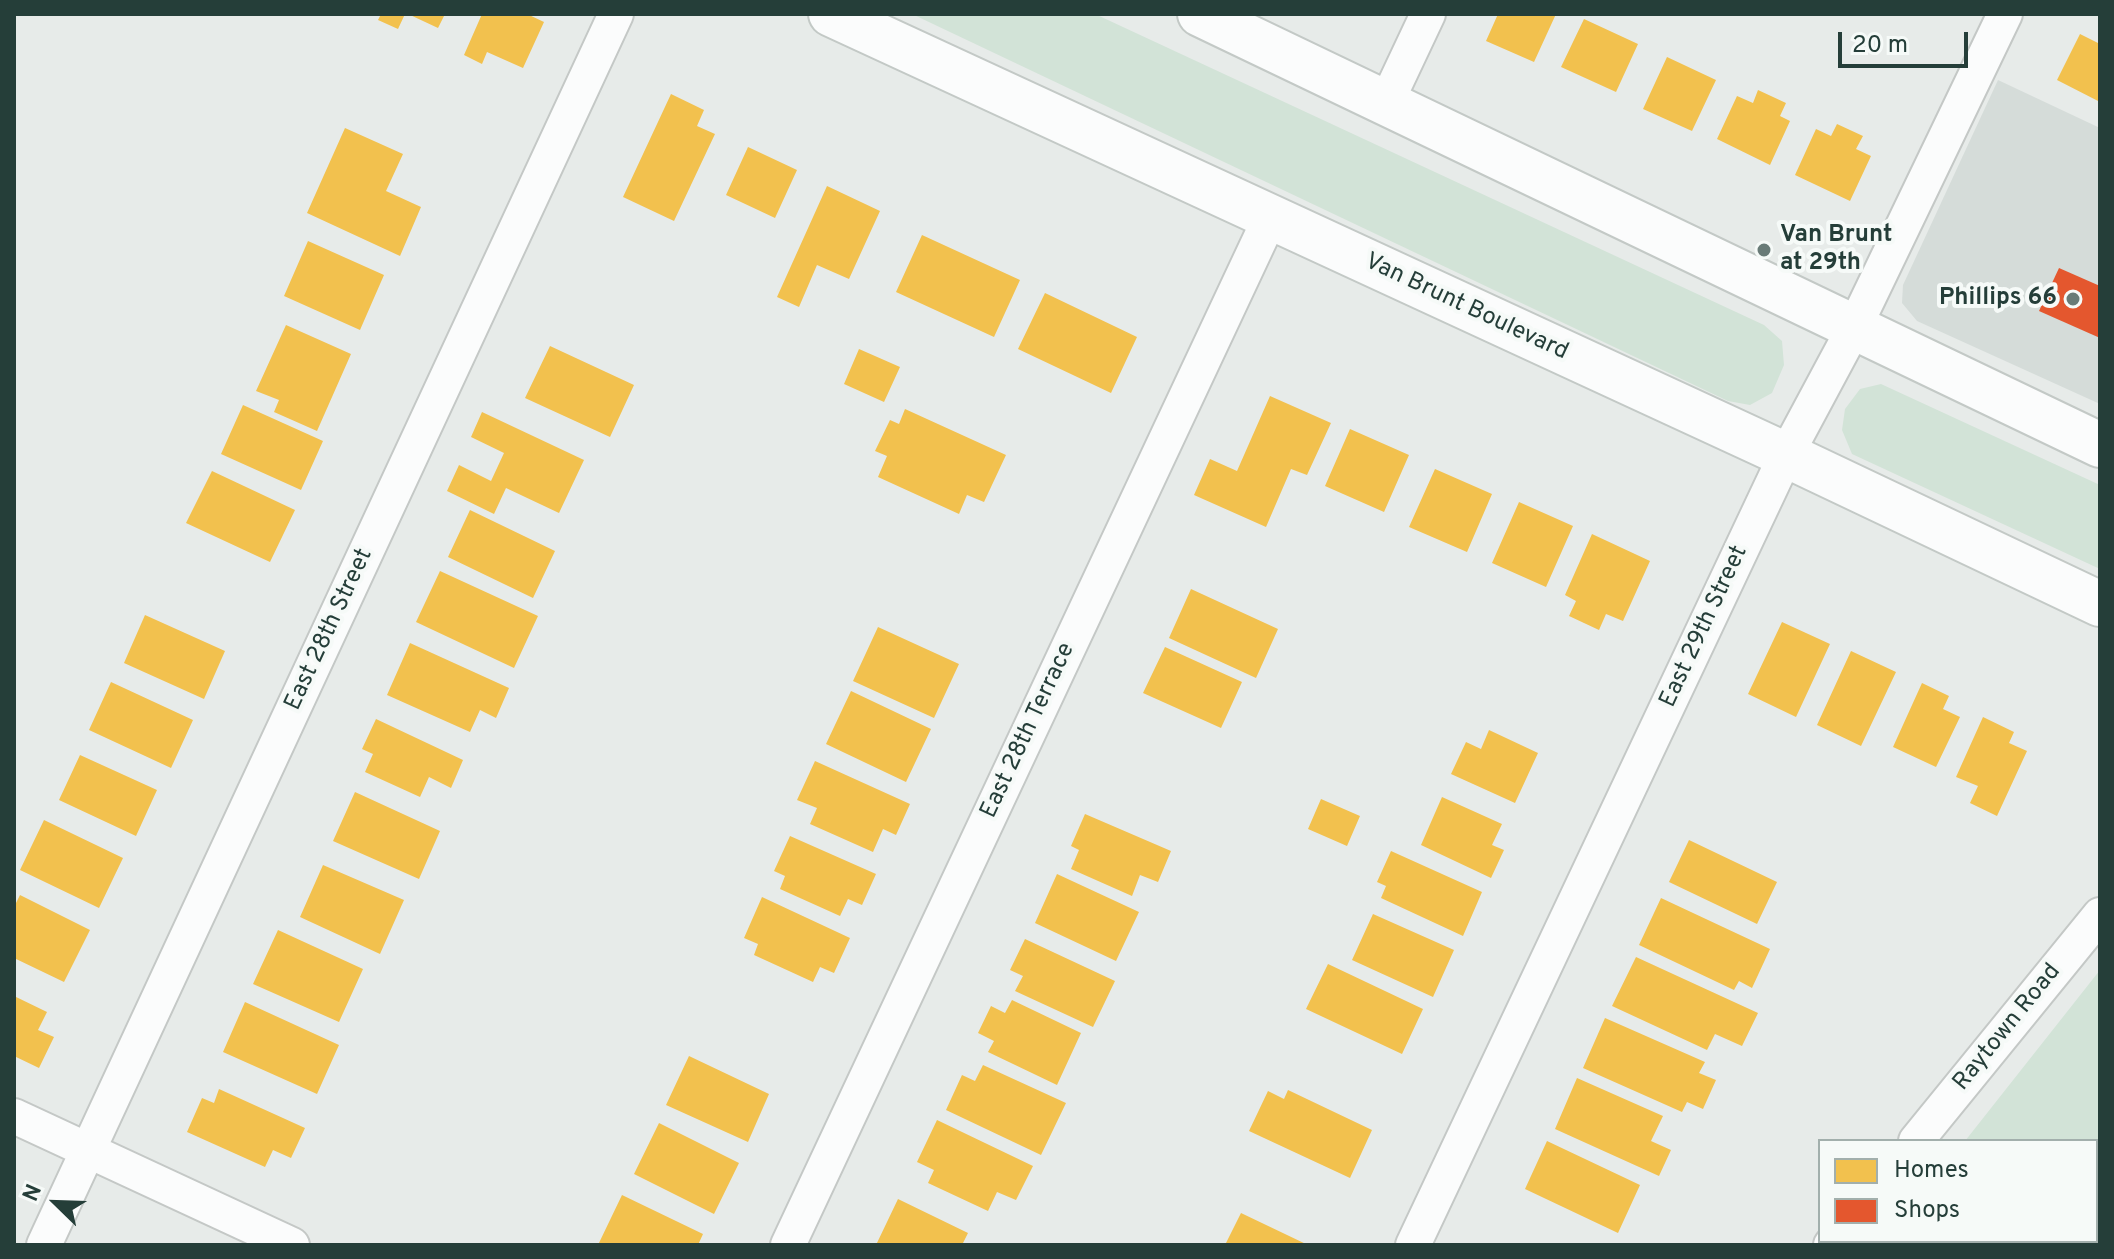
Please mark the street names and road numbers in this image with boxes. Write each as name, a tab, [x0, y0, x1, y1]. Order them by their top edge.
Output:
street label: Van Brunt Boulevard	[1360, 248, 1572, 368]
street label: East 29th Street	[1655, 541, 1755, 713]
street label: East 28th Street	[280, 544, 380, 716]
street label: East 28th Terrace	[976, 639, 1082, 823]
street label: Raytown Road	[1948, 959, 2068, 1097]

